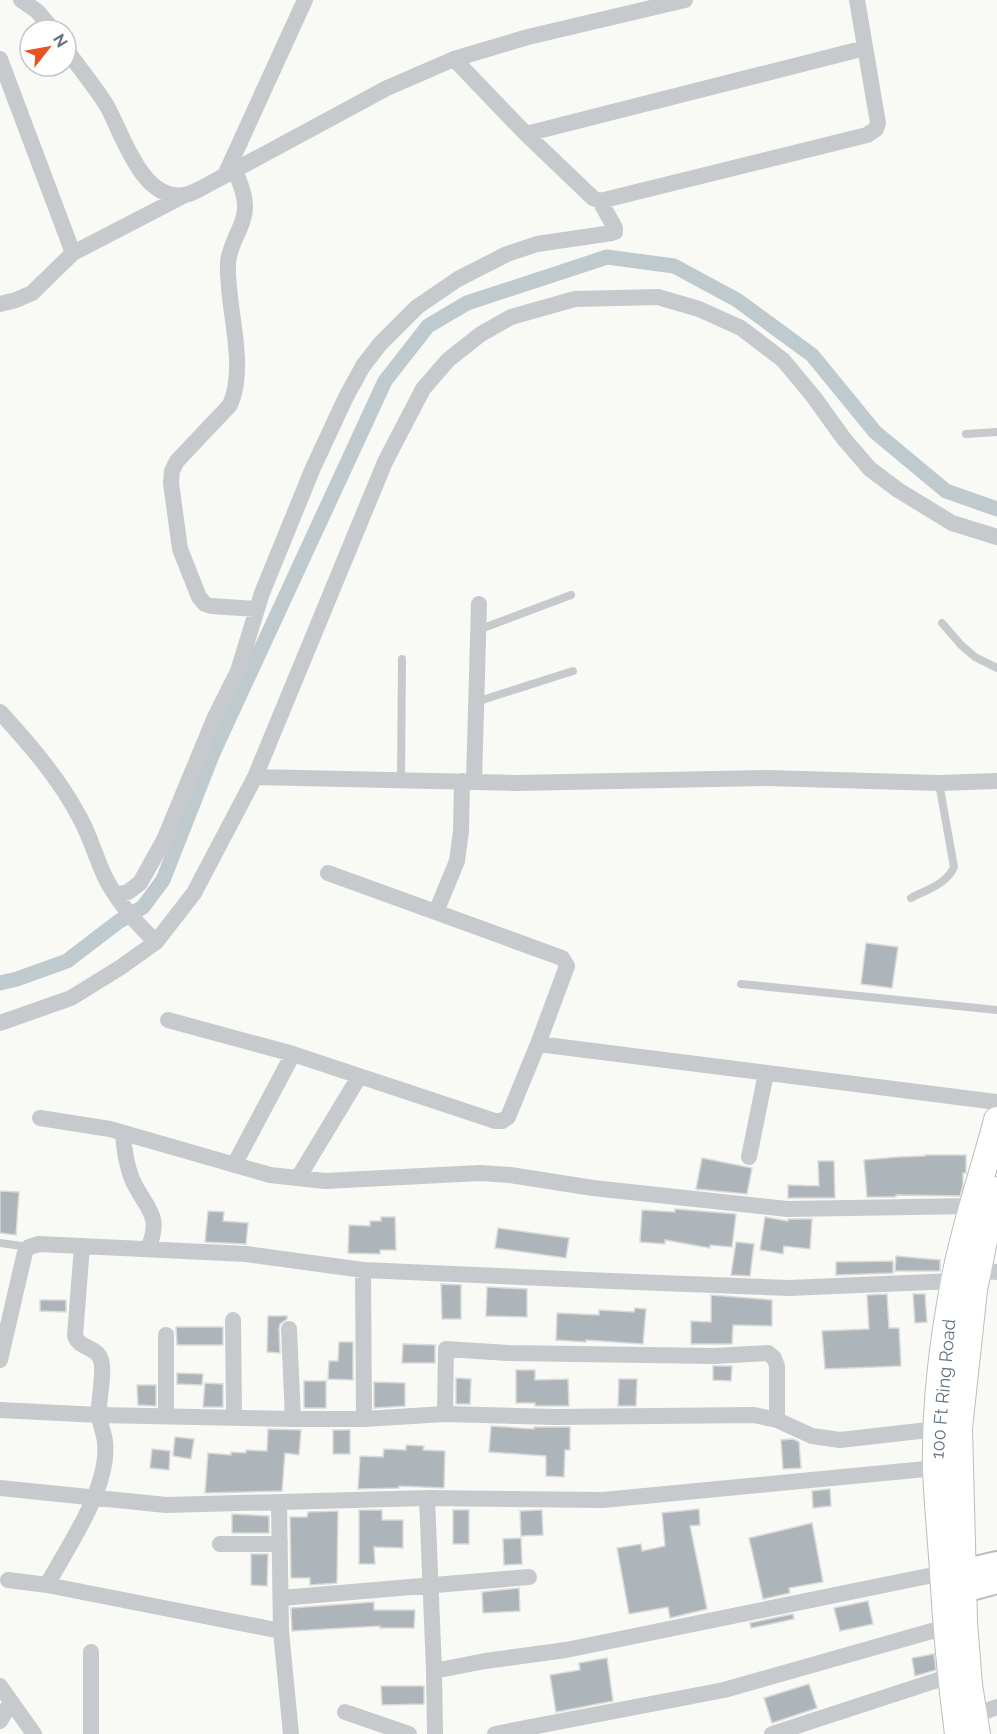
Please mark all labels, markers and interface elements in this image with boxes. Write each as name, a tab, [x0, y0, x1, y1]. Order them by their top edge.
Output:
north arrow	[18, 18, 78, 78]
text: N	[49, 30, 72, 51]
street label: 100 Ft Ring Road	[926, 1318, 960, 1460]

